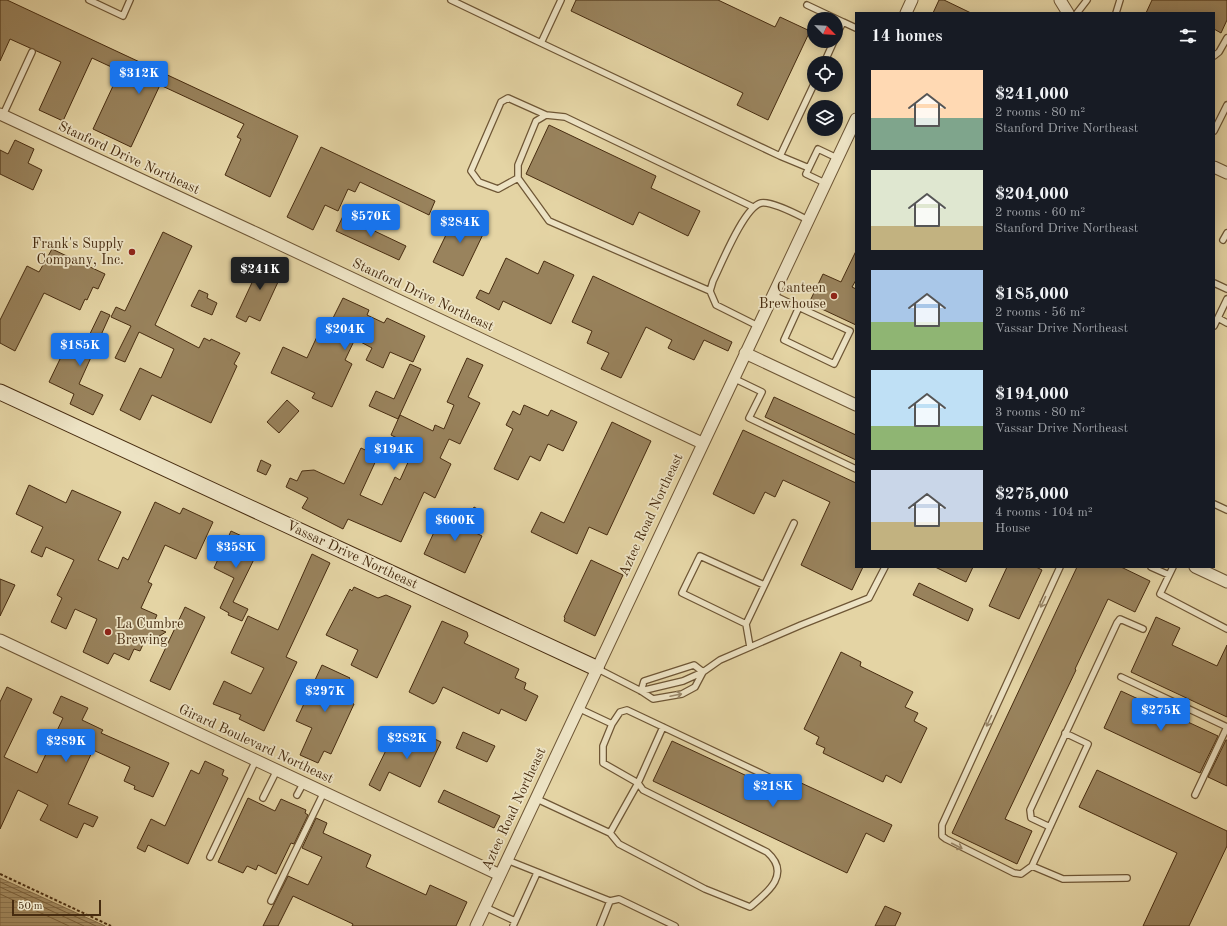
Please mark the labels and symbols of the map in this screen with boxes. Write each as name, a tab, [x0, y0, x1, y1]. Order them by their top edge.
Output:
north arrow	[807, 12, 843, 48]
pin: $312K	[111, 61, 167, 95]
street label: Stanford Drive Northeast	[56, 119, 202, 197]
pin: $570K	[343, 204, 399, 238]
pin: $284K	[432, 210, 488, 244]
place label: Frank's Supply Company, Inc.	[32, 237, 125, 267]
marker: Frank's Supply Company, Inc.	[127, 247, 137, 257]
street label: Stanford Drive Northeast	[350, 256, 496, 334]
pin: $241K	[232, 257, 288, 291]
place label: Canteen Brewhouse	[759, 281, 826, 311]
marker: Canteen Brewhouse	[829, 291, 839, 301]
pin: $204K	[317, 317, 373, 351]
pin: $185K	[52, 333, 108, 367]
pin: $194K	[366, 437, 422, 471]
street label: Aztec Road Northeast	[616, 451, 686, 579]
pin: $600K	[427, 508, 483, 542]
street label: Vassar Drive Northeast	[284, 518, 420, 592]
pin: $358K	[208, 535, 264, 569]
one-way arrow	[1039, 596, 1046, 608]
place label: La Cumbre Brewing	[116, 617, 184, 647]
marker: La Cumbre Brewing	[103, 627, 113, 637]
pin: $297K	[297, 679, 353, 713]
one-way arrow	[669, 691, 682, 699]
pin: $275K	[1133, 698, 1189, 732]
street label: Girard Boulevard Northeast	[176, 702, 336, 786]
one-way arrow	[985, 714, 992, 726]
pin: $282K	[379, 726, 435, 760]
pin: $289K	[38, 729, 94, 763]
street label: Aztec Road Northeast	[479, 745, 549, 873]
pin: $218K	[745, 774, 801, 808]
one-way arrow	[951, 843, 963, 850]
scale bar	[12, 898, 101, 917]

